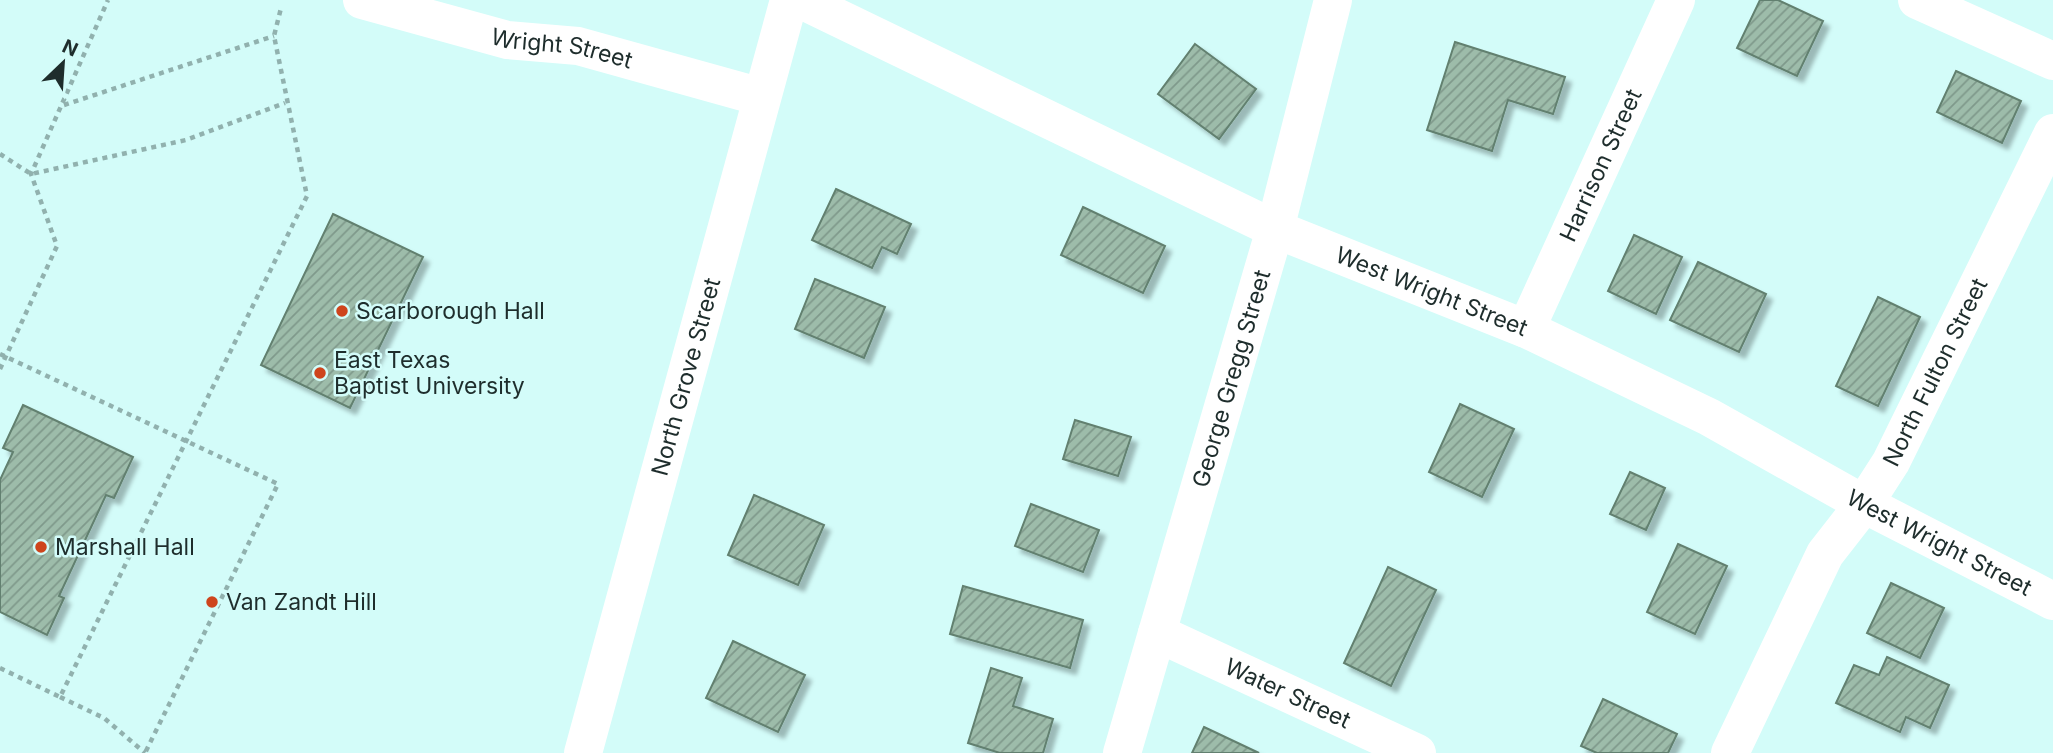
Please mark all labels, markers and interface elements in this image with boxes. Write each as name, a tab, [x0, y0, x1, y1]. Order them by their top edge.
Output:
street label: Wright Street	[488, 22, 636, 75]
north arrow	[28, 28, 98, 98]
text: N	[59, 35, 81, 62]
street label: Harrison Street	[1554, 84, 1648, 246]
street label: West Wright Street	[1332, 241, 1532, 342]
street label: George Gregg Street	[1186, 266, 1276, 491]
street label: North Fulton Street	[1877, 273, 1994, 471]
street label: North Grove Street	[646, 274, 726, 479]
place label: Scarborough Hall	[356, 297, 545, 325]
marker: Scarborough Hall	[334, 303, 350, 319]
place label: East Texas Baptist University	[334, 346, 525, 400]
marker: East Texas Baptist University	[312, 365, 328, 381]
street label: West Wright Street	[1842, 483, 2037, 602]
place label: Marshall Hall	[55, 533, 195, 561]
marker: Marshall Hall	[33, 539, 49, 555]
place label: Van Zandt Hill	[226, 588, 377, 616]
marker: Van Zandt Hill	[204, 594, 220, 610]
street label: Water Street	[1220, 652, 1355, 735]

